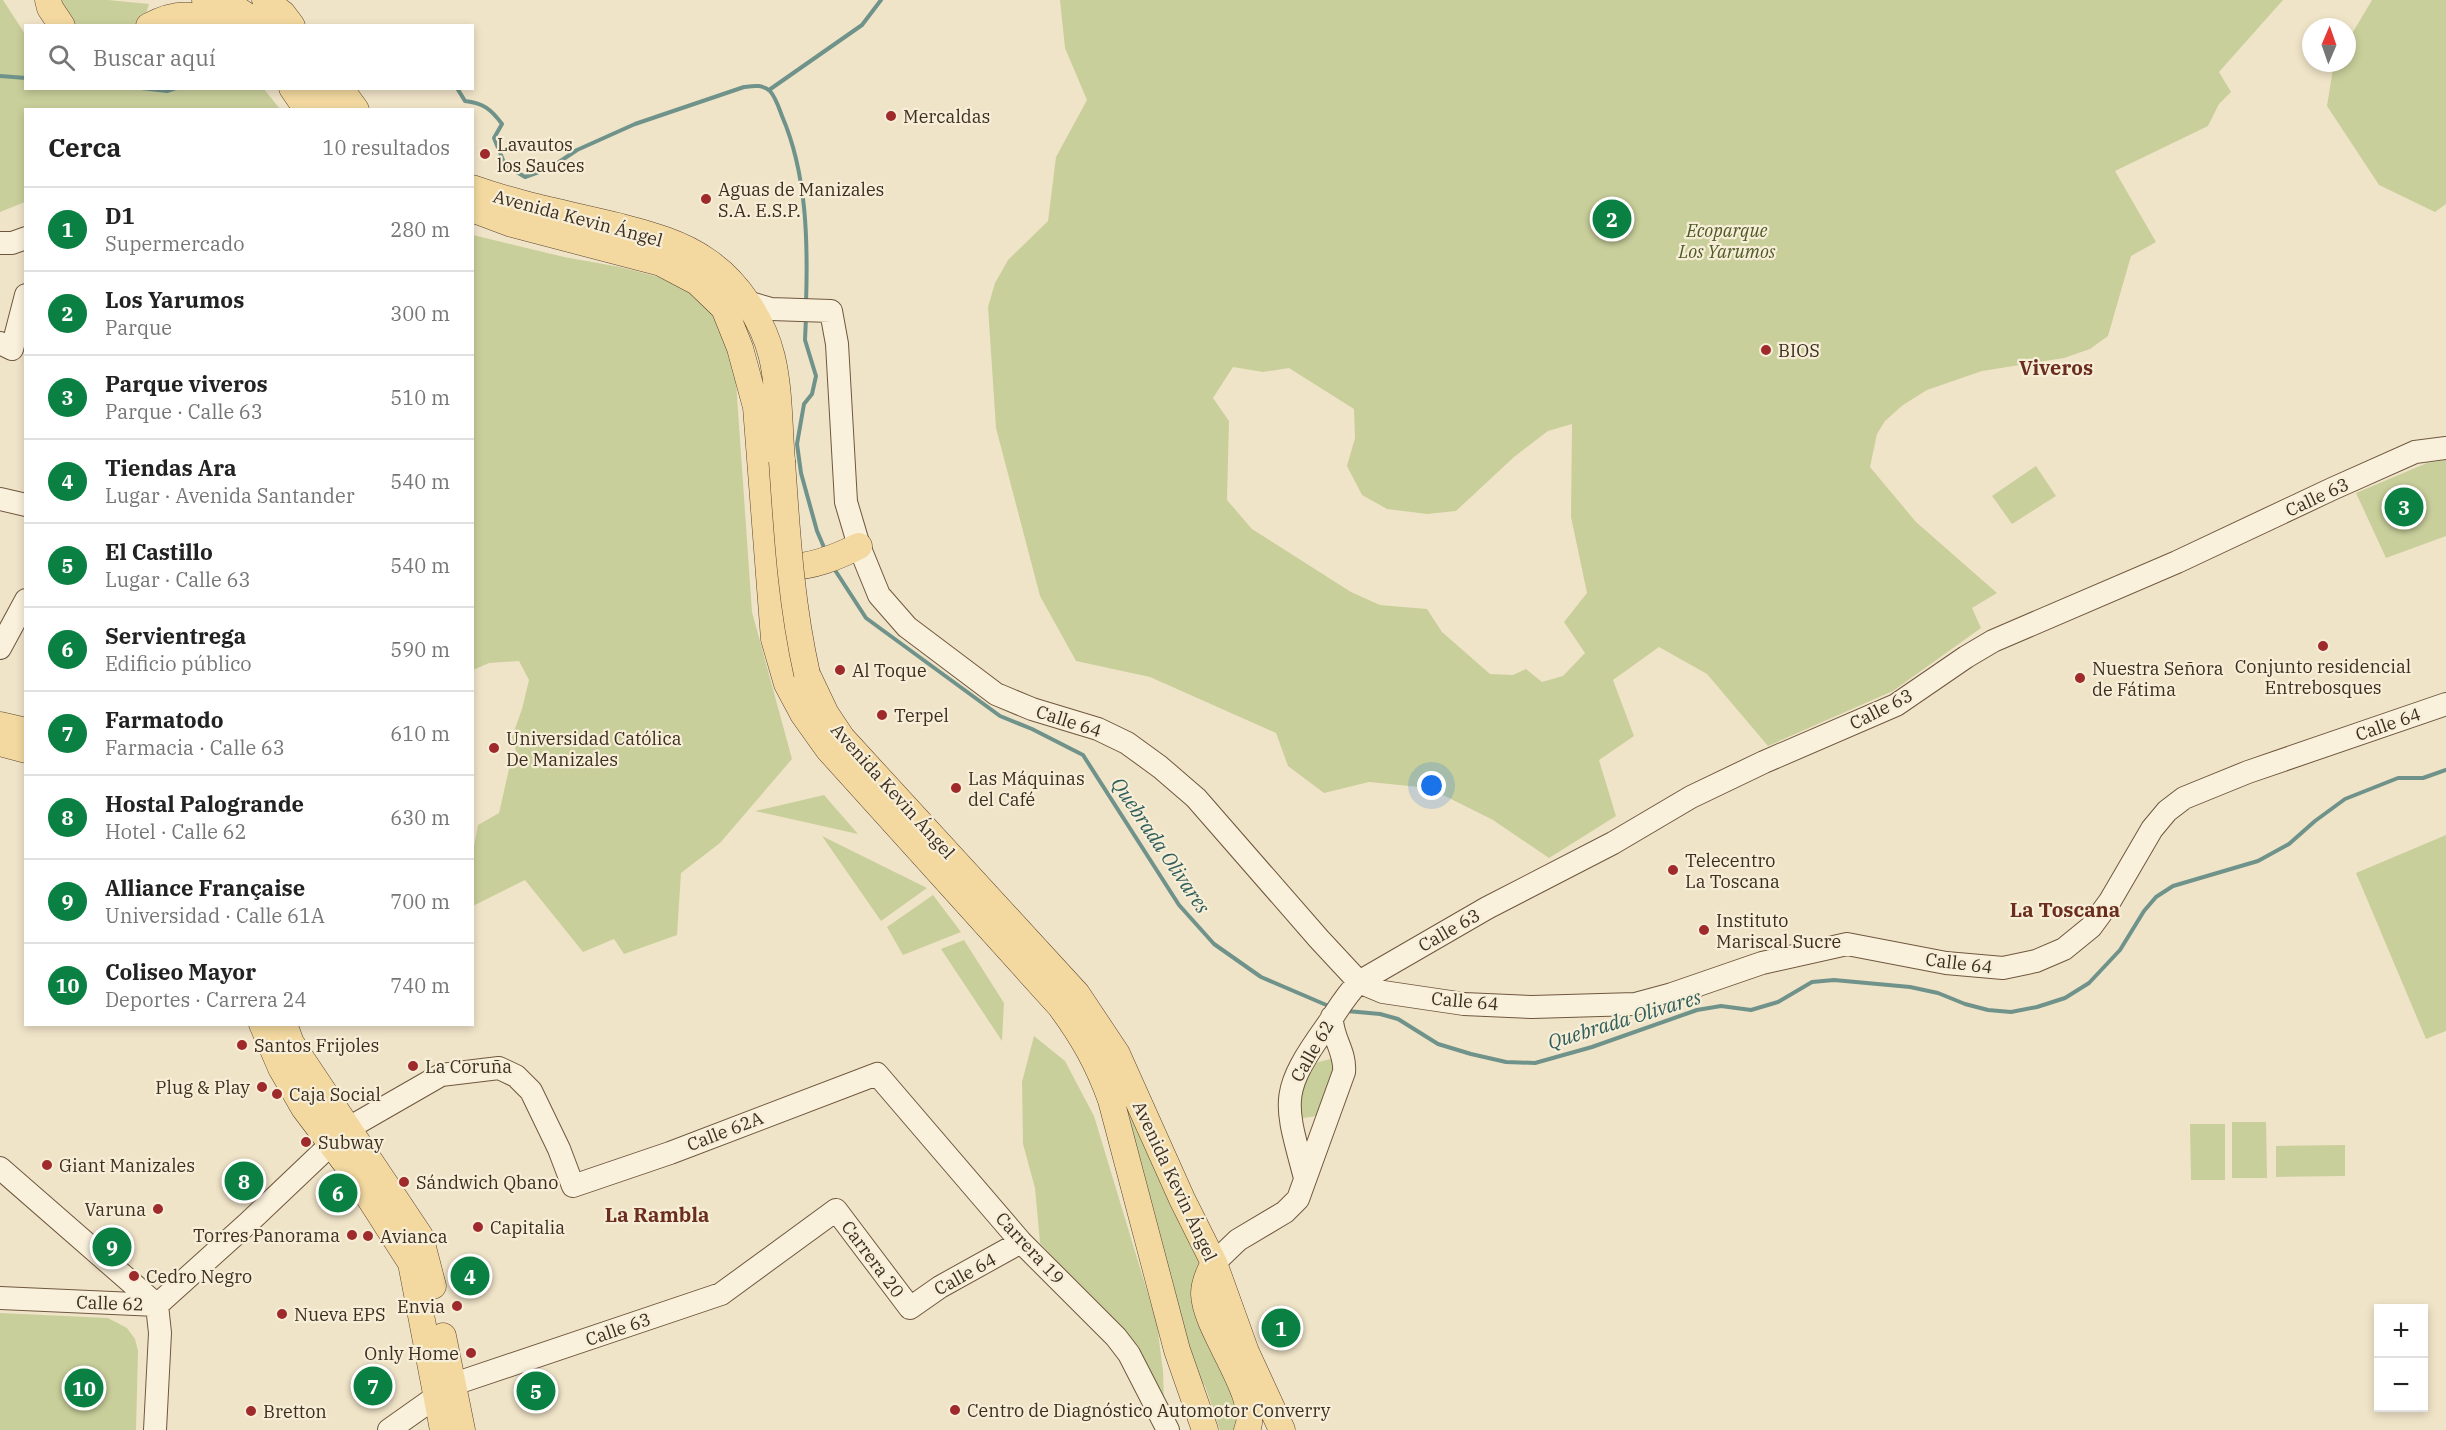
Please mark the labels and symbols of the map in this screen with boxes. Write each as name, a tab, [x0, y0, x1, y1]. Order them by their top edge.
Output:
north arrow	[2302, 18, 2356, 72]
place label: Mercaldas	[903, 105, 990, 128]
marker: Mercaldas	[884, 109, 898, 123]
place label: Lavautos los Sauces	[497, 133, 585, 177]
marker: Lavautos los Sauces	[478, 147, 492, 161]
place label: Aguas de Manizales S.A. E.S.P.	[718, 178, 884, 222]
street label: Avenida Kevin Ángel	[491, 184, 665, 252]
marker: Aguas de Manizales S.A. E.S.P.	[699, 192, 713, 206]
pin: 2	[1592, 196, 1632, 242]
park label: Ecoparque Los Yarumos	[1677, 219, 1776, 263]
place label: BIOS	[1778, 339, 1820, 362]
marker: BIOS	[1759, 343, 1773, 357]
district label: Viveros	[2019, 354, 2093, 381]
street label: Calle 63	[2282, 472, 2352, 522]
pin: 3	[2384, 484, 2424, 530]
marker: Conjunto residencial Entrebosques	[2316, 639, 2330, 653]
place label: Conjunto residencial Entrebosques	[2235, 655, 2411, 699]
place label: Nuestra Señora de Fátima	[2092, 657, 2224, 701]
place label: Al Toque	[852, 659, 927, 682]
marker: Al Toque	[833, 663, 847, 677]
marker: Nuestra Señora de Fátima	[2073, 671, 2087, 685]
street label: Calle 63	[1846, 683, 1916, 735]
street label: Calle 64	[1033, 700, 1105, 742]
street label: Calle 64	[2352, 702, 2424, 746]
place label: Terpel	[894, 704, 949, 727]
marker: Terpel	[875, 708, 889, 722]
street label: Avenida Kevin Ángel	[826, 718, 960, 864]
place label: Universidad Católica De Manizales	[506, 727, 682, 771]
marker: Universidad Católica De Manizales	[487, 741, 501, 755]
place label: Las Máquinas del Café	[968, 767, 1085, 811]
your location	[1417, 771, 1446, 800]
water label: Quebrada Olivares	[1105, 772, 1217, 919]
marker: Las Máquinas del Café	[949, 781, 963, 795]
place label: Telecentro La Toscana	[1685, 849, 1780, 893]
marker: Telecentro La Toscana	[1666, 863, 1680, 877]
district label: La Toscana	[2010, 896, 2120, 923]
street label: Calle 63	[1414, 903, 1484, 957]
place label: Instituto Mariscal Sucre	[1716, 909, 1841, 953]
marker: Instituto Mariscal Sucre	[1697, 923, 1711, 937]
street label: Calle 64	[1924, 947, 1994, 979]
water label: Quebrada Olivares	[1544, 983, 1705, 1055]
street label: Calle 64	[1430, 987, 1500, 1015]
street label: Calle 62	[1285, 1016, 1339, 1086]
place label: Santos Frijoles	[254, 1034, 379, 1057]
marker: Santos Frijoles	[235, 1038, 249, 1052]
place label: La Coruña	[425, 1055, 512, 1078]
marker: La Coruña	[406, 1059, 420, 1073]
place label: Plug & Play	[155, 1076, 250, 1099]
marker: Plug & Play	[255, 1080, 269, 1094]
place label: Caja Social	[289, 1083, 381, 1106]
marker: Caja Social	[270, 1087, 284, 1101]
street label: Avenida Kevin Ángel	[1128, 1097, 1222, 1265]
street label: Calle 62A	[684, 1106, 767, 1156]
place label: Subway	[318, 1131, 384, 1154]
marker: Subway	[299, 1135, 313, 1149]
place label: Giant Manizales	[59, 1154, 195, 1177]
marker: Giant Manizales	[40, 1158, 54, 1172]
pin: 8	[224, 1158, 264, 1204]
pin: 6	[318, 1170, 358, 1216]
place label: Sándwich Qbano	[416, 1171, 559, 1194]
marker: Sándwich Qbano	[397, 1175, 411, 1189]
place label: Varuna	[85, 1198, 146, 1221]
district label: La Rambla	[605, 1201, 709, 1228]
marker: Varuna	[151, 1202, 165, 1216]
street label: Carrera 19	[991, 1207, 1069, 1289]
place label: Capitalia	[490, 1216, 565, 1239]
street label: Carrera 20	[837, 1216, 909, 1302]
marker: Capitalia	[471, 1220, 485, 1234]
pin: 9	[92, 1224, 132, 1270]
place label: Torres Panorama	[193, 1224, 340, 1247]
place label: Avianca	[380, 1225, 448, 1248]
marker: Torres Panorama	[345, 1228, 359, 1242]
marker: Avianca	[361, 1229, 375, 1243]
street label: Calle 64	[930, 1248, 1000, 1300]
pin: 4	[450, 1254, 490, 1298]
place label: Cedro Negro	[146, 1265, 252, 1288]
marker: Cedro Negro	[127, 1269, 141, 1283]
street label: Calle 62	[76, 1290, 144, 1316]
place label: Envia	[397, 1295, 445, 1318]
marker: Envia	[450, 1299, 464, 1313]
place label: Nueva EPS	[294, 1303, 386, 1326]
pin: 1	[1262, 1306, 1300, 1350]
marker: Nueva EPS	[275, 1307, 289, 1321]
street label: Calle 63	[582, 1307, 654, 1351]
place label: Only Home	[364, 1342, 459, 1365]
marker: Only Home	[464, 1346, 478, 1360]
pin: 7	[354, 1364, 392, 1408]
pin: 10	[64, 1366, 104, 1410]
pin: 5	[516, 1368, 556, 1414]
place label: Centro de Diagnóstico Automotor Converry	[967, 1399, 1331, 1422]
place label: Bretton	[263, 1400, 327, 1423]
marker: Centro de Diagnóstico Automotor Converry	[948, 1403, 962, 1417]
marker: Bretton	[244, 1404, 258, 1418]

